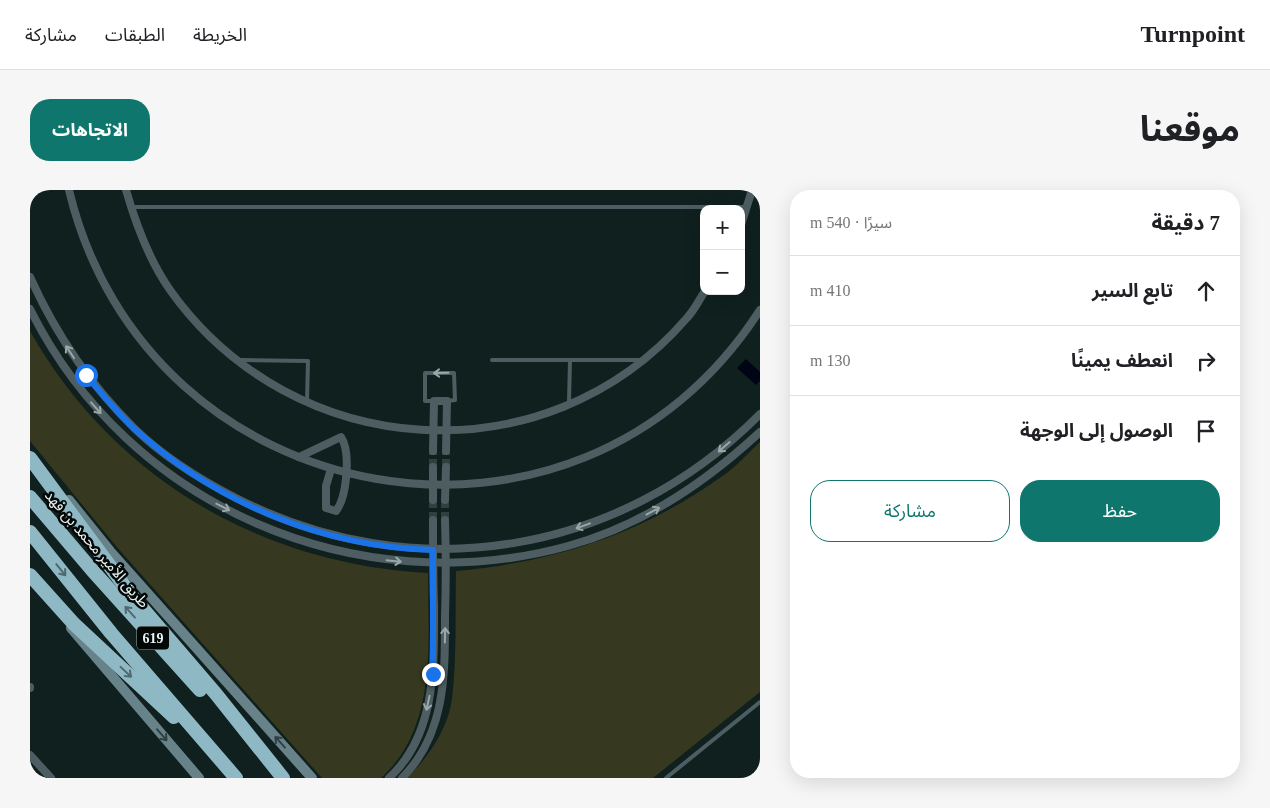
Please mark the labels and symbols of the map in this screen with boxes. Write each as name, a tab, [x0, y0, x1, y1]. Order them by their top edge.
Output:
one-way arrow	[65, 345, 75, 359]
route start	[75, 364, 98, 387]
one-way arrow	[433, 368, 450, 378]
one-way arrow	[90, 401, 102, 414]
one-way arrow	[718, 441, 731, 452]
street label: طريق الأمير محمد بن فهد	[40, 487, 152, 612]
one-way arrow	[216, 502, 231, 512]
one-way arrow	[645, 506, 660, 516]
one-way arrow	[576, 522, 592, 531]
one-way arrow	[386, 556, 402, 566]
one-way arrow	[55, 564, 66, 577]
one-way arrow	[124, 605, 135, 618]
road number: 619	[137, 626, 169, 649]
one-way arrow	[440, 627, 450, 644]
route end	[422, 663, 445, 686]
one-way arrow	[119, 666, 132, 678]
one-way arrow	[423, 695, 433, 711]
one-way arrow	[156, 728, 167, 741]
one-way arrow	[274, 735, 285, 748]

